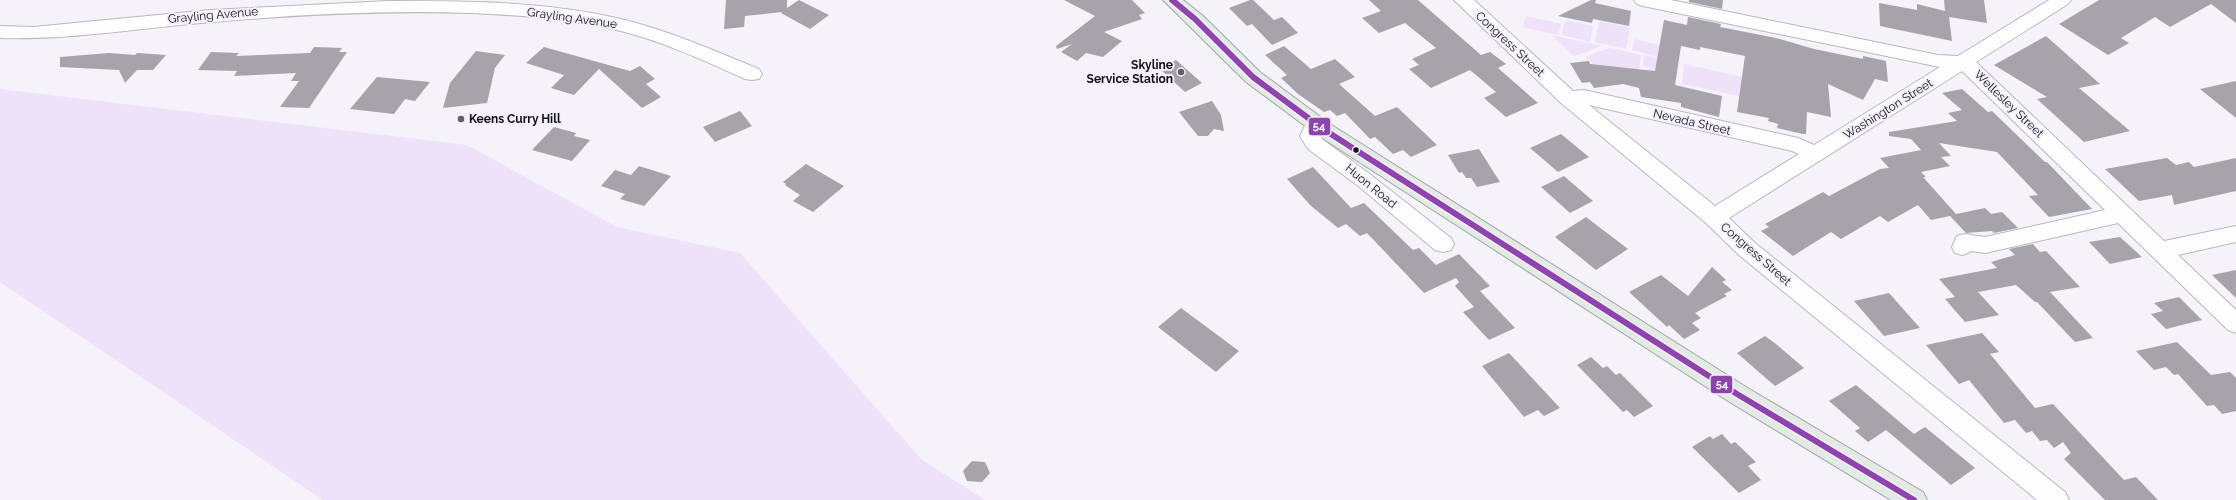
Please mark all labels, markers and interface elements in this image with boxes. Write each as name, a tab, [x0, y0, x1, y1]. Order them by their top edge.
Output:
street label: Grayling Avenue	[167, 4, 259, 26]
street label: Grayling Avenue	[526, 5, 618, 31]
street label: Congress Street	[1473, 9, 1547, 79]
place label: Skyline Service Station	[1087, 58, 1173, 86]
marker: Skyline Service Station	[1176, 67, 1186, 77]
street label: Wellesley Street	[1971, 67, 2047, 141]
street label: Washington Street	[1841, 76, 1935, 142]
street label: Nevada Street	[1652, 106, 1732, 138]
place label: Keens Curry Hill	[469, 112, 561, 126]
marker: Keens Curry Hill	[456, 114, 466, 124]
line badge: 54	[1308, 117, 1331, 136]
text: 54	[1313, 120, 1325, 133]
unlabelled marker	[1351, 145, 1361, 155]
street label: Huon Road	[1343, 161, 1399, 211]
street label: Congress Street	[1718, 220, 1794, 288]
line badge: 54	[1710, 375, 1733, 394]
text: 54	[1716, 378, 1728, 391]

